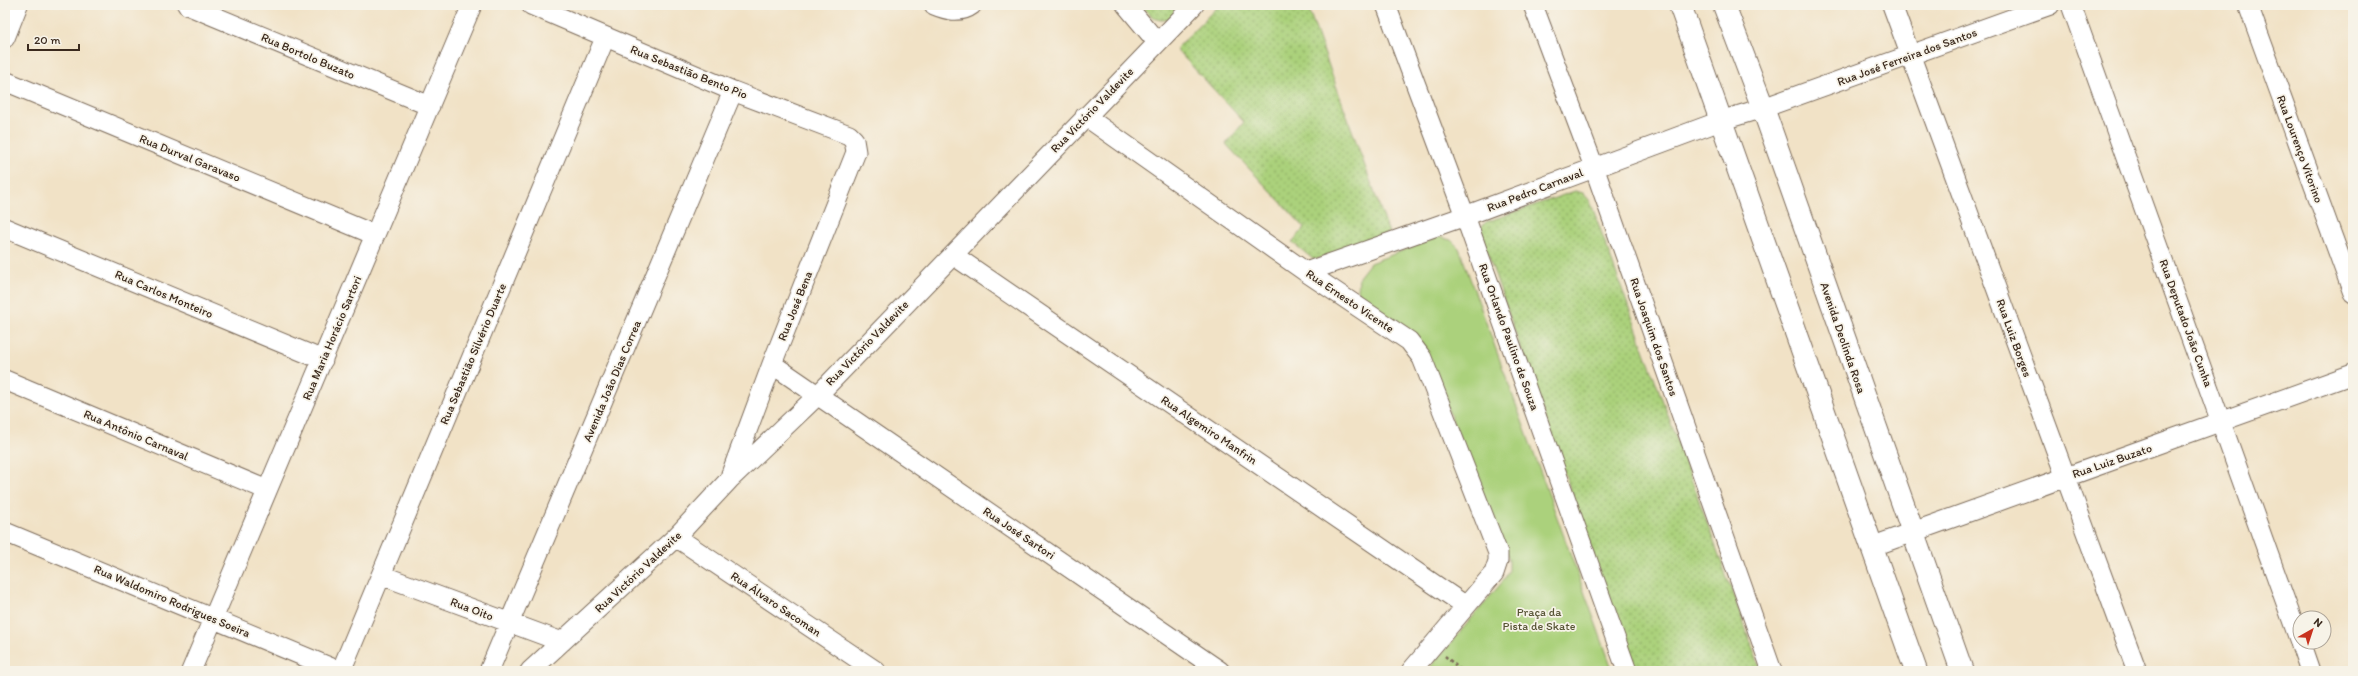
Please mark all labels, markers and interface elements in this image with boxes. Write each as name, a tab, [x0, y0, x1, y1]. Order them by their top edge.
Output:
street label: Rua José Ferreira dos Santos	[1835, 25, 1979, 89]
scale bar	[28, 26, 79, 52]
street label: Rua Bortolo Buzato	[259, 30, 357, 82]
text: 20 m	[34, 33, 61, 47]
street label: Rua Sebastião Bento Pio	[628, 42, 750, 102]
street label: Rua Victório Valdevite	[1048, 64, 1137, 156]
street label: Rua Lourenço Vitorino	[2274, 93, 2326, 205]
street label: Rua Durval Garavaso	[137, 131, 243, 185]
street label: Rua Pedro Carnaval	[1485, 165, 1586, 215]
street label: Rua Deputado João Cunha	[2156, 257, 2216, 389]
street label: Rua Orlando Paulino de Souza	[1476, 262, 1542, 413]
street label: Rua Ernesto Vicente	[1303, 266, 1397, 336]
street label: Rua Carlos Monteiro	[113, 267, 215, 321]
street label: Rua José Bena	[775, 269, 815, 343]
street label: Rua Maria Horácio Sartori	[299, 274, 365, 402]
street label: Rua Joaquim dos Santos	[1627, 276, 1681, 398]
street label: Rua Sebastião Silvério Duarte	[437, 281, 509, 427]
street label: Avenida Deolinda Rosa	[1817, 281, 1869, 396]
street label: Rua Victório Valdevite	[823, 297, 912, 389]
street label: Rua Luiz Borges	[1993, 297, 2035, 379]
street label: Avenida João Dias Correa	[580, 317, 644, 444]
street label: Rua Algemiro Manfrin	[1158, 393, 1260, 468]
street label: Rua Antônio Carnaval	[82, 407, 191, 464]
street label: Rua Luiz Buzato	[2070, 441, 2154, 481]
street label: Rua José Sartori	[980, 504, 1058, 562]
street label: Rua Victório Valdevite	[592, 528, 684, 616]
street label: Rua Waldomiro Rodrigues Soeira	[92, 562, 252, 640]
street label: Rua Álvaro Sacoman	[728, 569, 824, 640]
street label: Rua Oito	[449, 594, 495, 624]
park label: Praça da Pista de Skate	[1503, 605, 1576, 633]
north arrow	[2292, 610, 2332, 650]
text: N	[2311, 615, 2325, 630]

